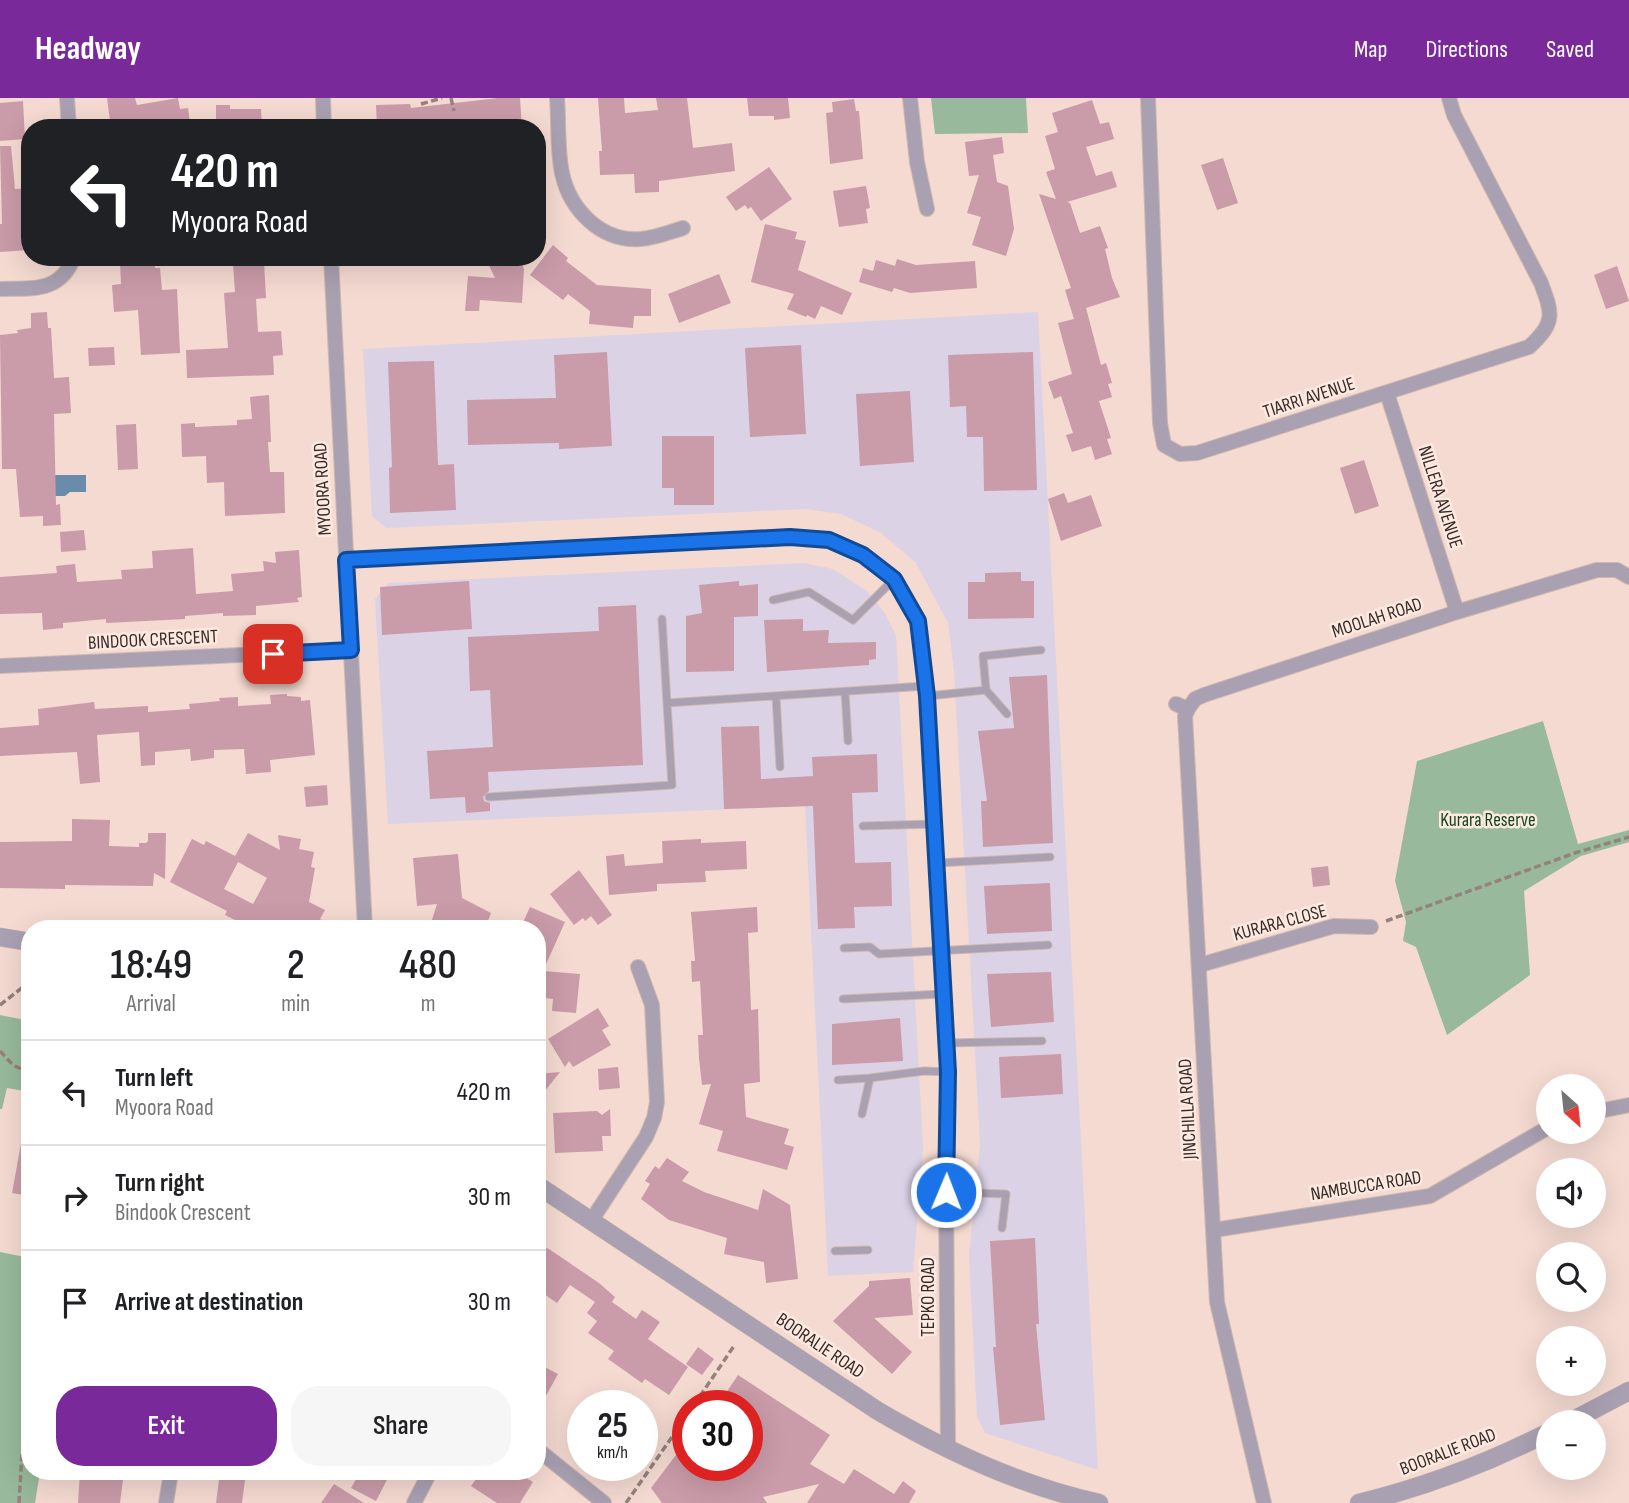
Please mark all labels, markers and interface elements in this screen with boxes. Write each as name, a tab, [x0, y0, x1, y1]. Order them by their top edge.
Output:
text: Headway	[35, 29, 141, 69]
text: Map	[1354, 35, 1387, 64]
text: Directions	[1425, 35, 1508, 64]
text: Saved	[1546, 35, 1594, 64]
text: 420 m	[171, 143, 279, 202]
icon: left	[56, 147, 147, 238]
text: Myoora Road	[171, 203, 308, 242]
street label: TIARRI AVENUE	[1260, 372, 1358, 424]
street label: MYOORA ROAD	[309, 442, 337, 536]
street label: NILLERA AVENUE	[1413, 443, 1467, 551]
street label: MOOLAH ROAD	[1329, 593, 1425, 643]
pin	[243, 624, 303, 684]
street label: BINDOOK CRESCENT	[87, 625, 219, 655]
icon: arrive	[254, 635, 292, 673]
park label: Kurara Reserve	[1440, 809, 1536, 832]
street label: KURARA CLOSE	[1231, 900, 1329, 946]
text: 18:49	[110, 940, 192, 991]
text: 2	[287, 940, 305, 991]
text: 480	[399, 940, 457, 991]
text: Arrival	[126, 990, 176, 1018]
text: min	[281, 990, 310, 1018]
text: m	[421, 990, 435, 1018]
street label: JINCHILLA ROAD	[1174, 1058, 1202, 1161]
text: Turn left	[115, 1063, 193, 1094]
icon: left	[56, 1074, 94, 1112]
north arrow	[1536, 1074, 1606, 1144]
map controls	[1536, 1074, 1606, 1480]
text: 420 m	[457, 1077, 511, 1108]
text: Myoora Road	[115, 1094, 214, 1122]
position arrow	[909, 1155, 983, 1229]
button: sound	[1536, 1158, 1606, 1228]
street label: NAMBUCCA ROAD	[1309, 1166, 1423, 1206]
text: Turn right	[115, 1168, 204, 1199]
icon: right	[56, 1179, 94, 1217]
text: 30 m	[468, 1182, 511, 1213]
text: Bindook Crescent	[115, 1199, 251, 1227]
button: search	[1536, 1242, 1606, 1312]
street label: TEPKO ROAD	[917, 1257, 940, 1337]
icon: arrive	[56, 1284, 94, 1322]
text: Arrive at destination	[115, 1287, 303, 1318]
text: 30 m	[468, 1287, 511, 1318]
street label: BOORALIE ROAD	[772, 1308, 868, 1384]
button: +	[1536, 1326, 1606, 1396]
button: Exit	[56, 1386, 277, 1466]
button: Share	[291, 1386, 511, 1466]
speed limit sign: 30	[672, 1390, 763, 1481]
text: 25	[597, 1405, 628, 1448]
button: −	[1536, 1410, 1606, 1480]
street label: BOORALIE ROAD	[1397, 1423, 1499, 1481]
text: km/h	[597, 1442, 628, 1463]

